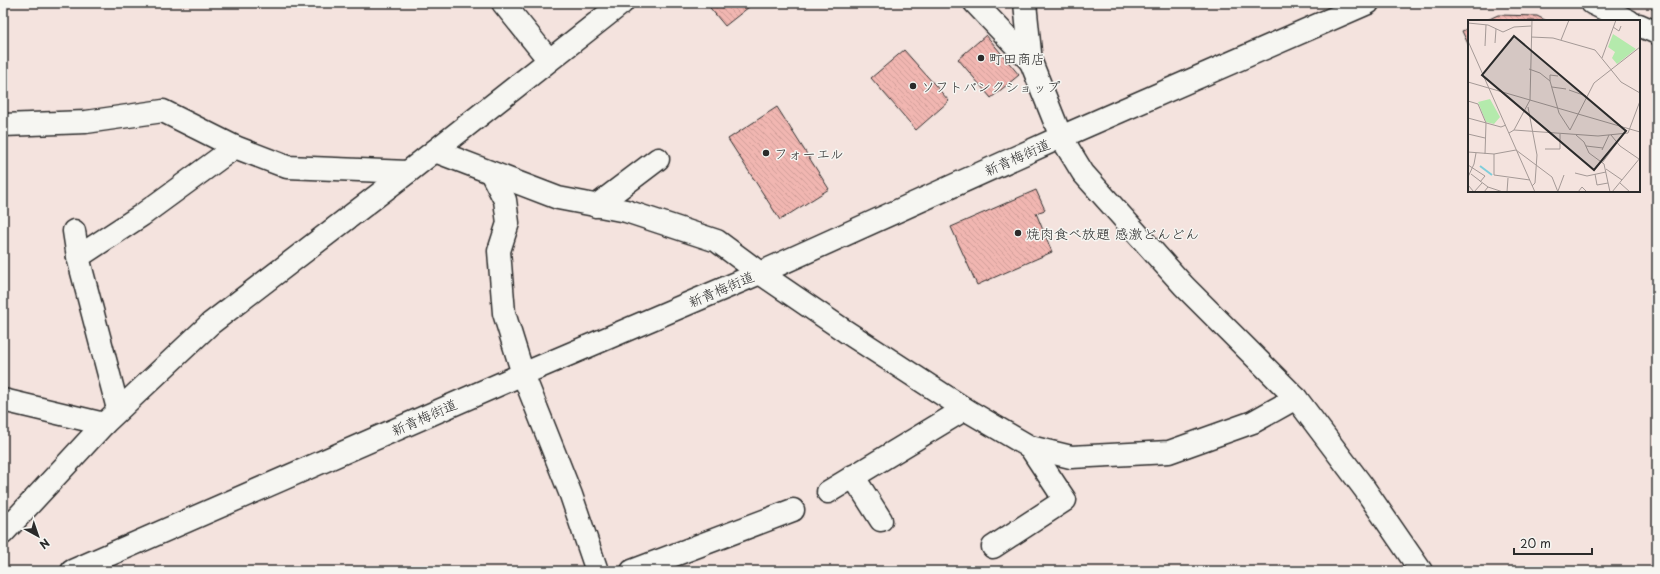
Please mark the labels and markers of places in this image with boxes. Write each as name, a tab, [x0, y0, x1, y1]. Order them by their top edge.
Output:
place label: 町田商店	[989, 48, 1045, 69]
marker: 町田商店	[976, 53, 986, 63]
place label: ソフトバンクショップ	[921, 76, 1060, 97]
marker: ソフトバンクショップ	[908, 81, 918, 91]
place label: フォーエル	[774, 143, 844, 164]
marker: フォーエル	[761, 148, 771, 158]
place label: 焼肉食べ放題 感激どんどん	[1026, 223, 1199, 244]
marker: 焼肉食べ放題 感激どんどん	[1013, 228, 1023, 238]

